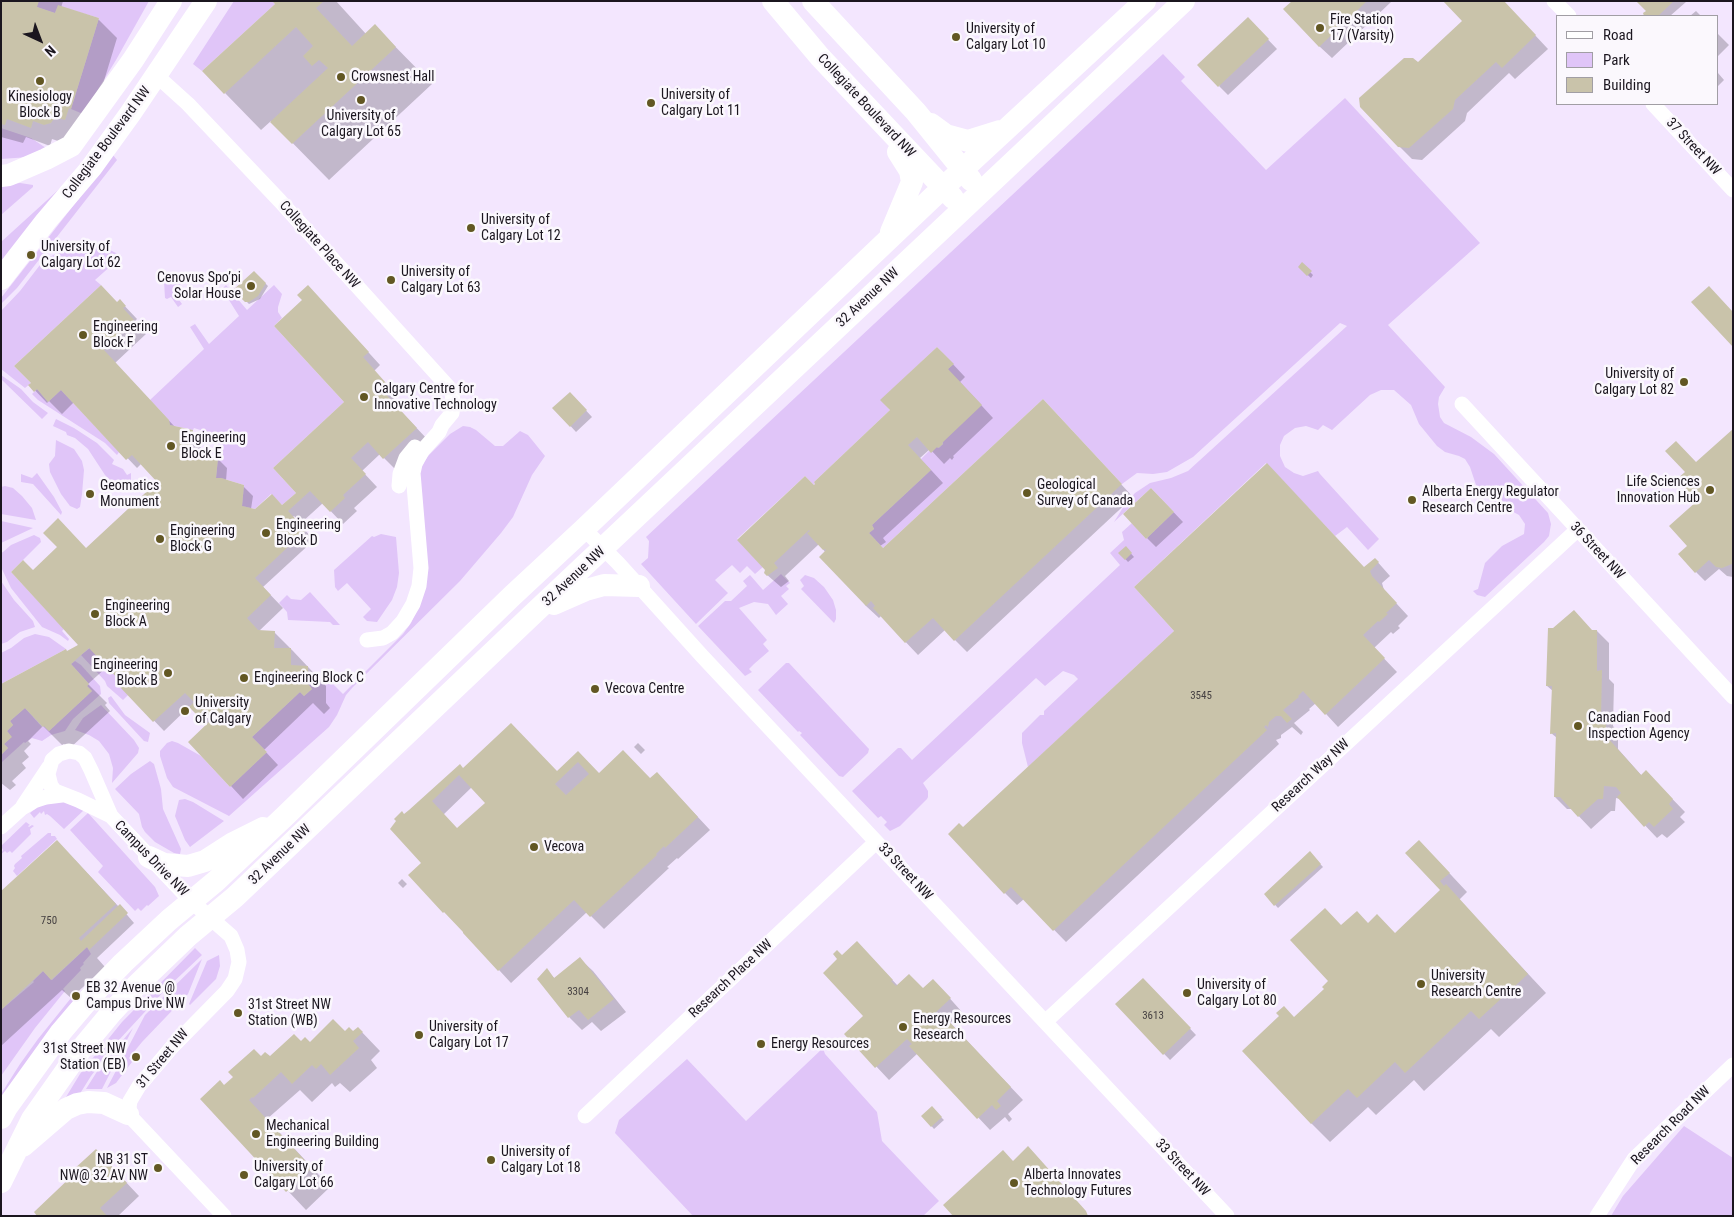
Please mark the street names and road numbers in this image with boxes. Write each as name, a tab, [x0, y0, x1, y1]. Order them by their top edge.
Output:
street label: Collegiate Boulevard NW	[813, 51, 919, 161]
street label: Collegiate Boulevard NW	[59, 84, 155, 202]
street label: 37 Street NW	[1662, 115, 1724, 179]
street label: Collegiate Place NW	[275, 198, 363, 292]
street label: 32 Avenue NW	[833, 265, 903, 331]
street label: 36 Street NW	[1566, 519, 1628, 583]
street label: 32 Avenue NW	[539, 544, 609, 610]
street label: Research Way NW	[1269, 736, 1353, 816]
street label: Campus Drive NW	[111, 818, 191, 900]
street label: 32 Avenue NW	[245, 821, 315, 889]
street label: 33 Street NW	[874, 840, 936, 904]
street label: Research Place NW	[686, 936, 776, 1022]
street label: 31 Street NW	[133, 1026, 193, 1092]
street label: Research Road NW	[1628, 1083, 1714, 1169]
street label: 33 Street NW	[1151, 1136, 1213, 1200]

